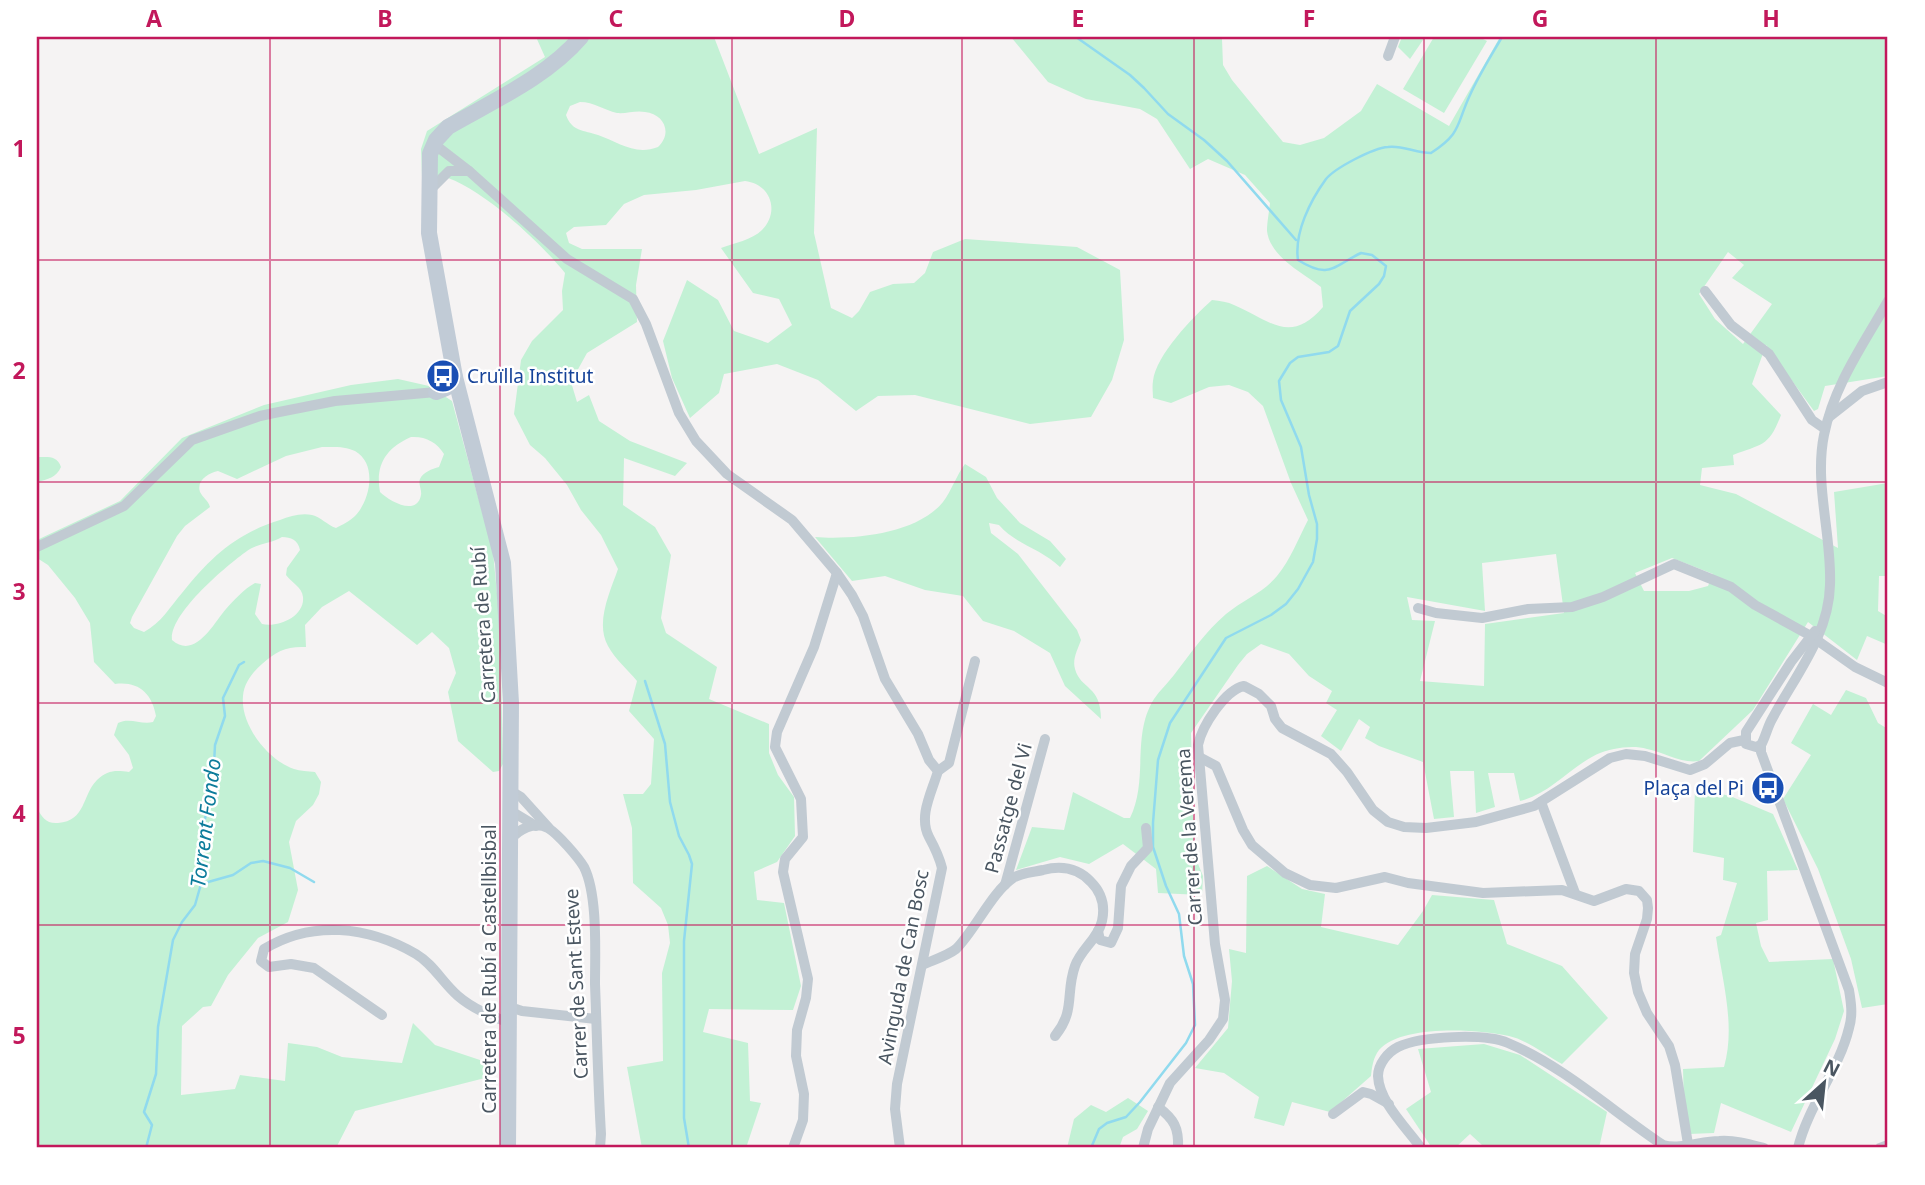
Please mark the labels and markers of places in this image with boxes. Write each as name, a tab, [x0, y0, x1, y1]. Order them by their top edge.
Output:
bus stop icon: Cruïlla Institut	[424, 357, 462, 395]
place label: Cruïlla Institut	[467, 363, 594, 389]
bus stop icon: Plaça del Pi	[1749, 769, 1787, 807]
place label: Plaça del Pi	[1644, 775, 1744, 801]

